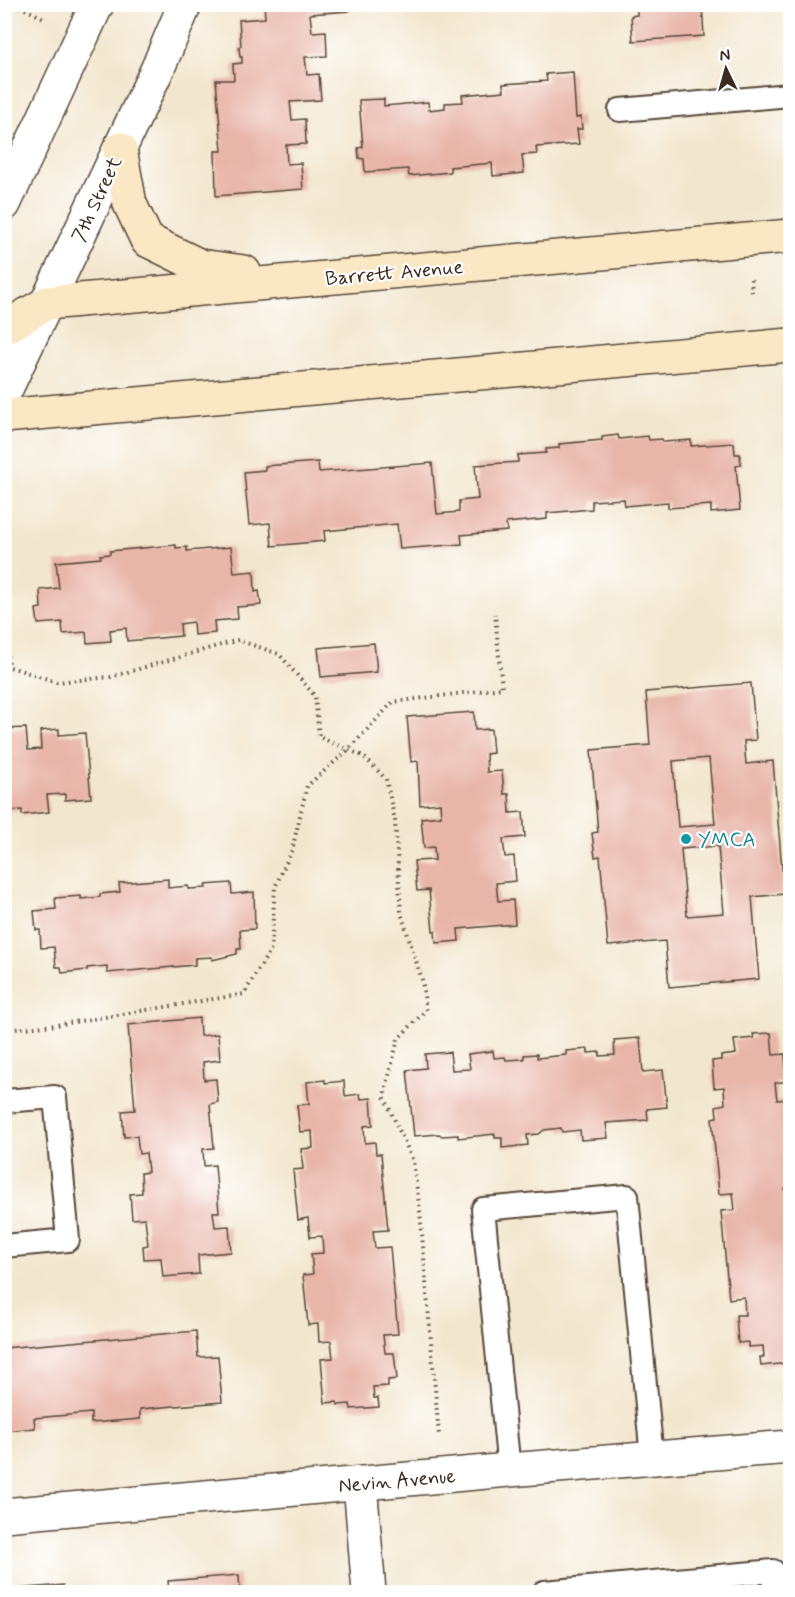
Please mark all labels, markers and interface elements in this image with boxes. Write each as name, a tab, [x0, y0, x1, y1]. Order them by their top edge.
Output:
north arrow	[696, 39, 756, 99]
text: N	[719, 45, 731, 66]
street label: 7th Street	[66, 152, 129, 247]
street label: Barrett Avenue	[324, 254, 464, 293]
place label: YMCA	[698, 827, 756, 854]
marker: YMCA	[679, 832, 693, 846]
street label: Nevin Avenue	[337, 1463, 457, 1500]

